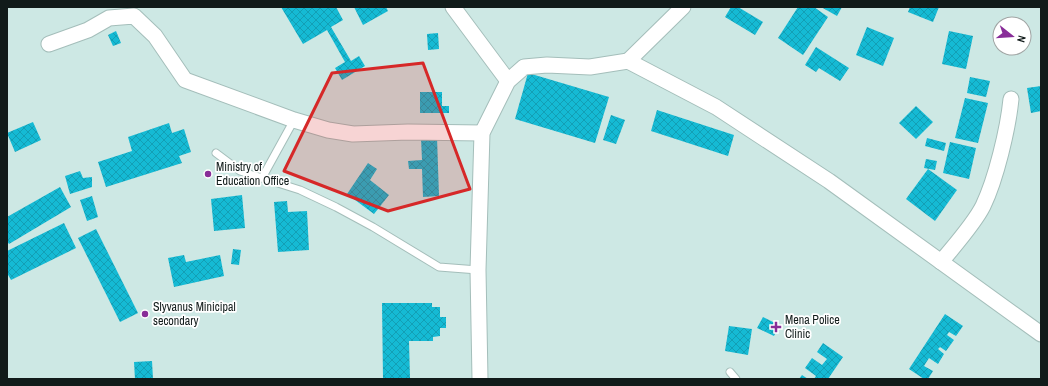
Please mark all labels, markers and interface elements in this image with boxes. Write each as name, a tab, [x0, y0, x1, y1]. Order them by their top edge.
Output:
north arrow	[992, 16, 1032, 56]
text: N	[1014, 34, 1029, 44]
place label: Ministry of Education Office	[216, 159, 289, 189]
marker: Ministry of Education Office	[203, 169, 213, 179]
place label: Slyvanus Minicipal secondary	[153, 299, 236, 329]
marker: Slyvanus Minicipal secondary	[140, 309, 150, 319]
place label: Mena Police Clinic	[785, 312, 840, 342]
marker: Mena Police Clinic	[770, 321, 782, 333]

